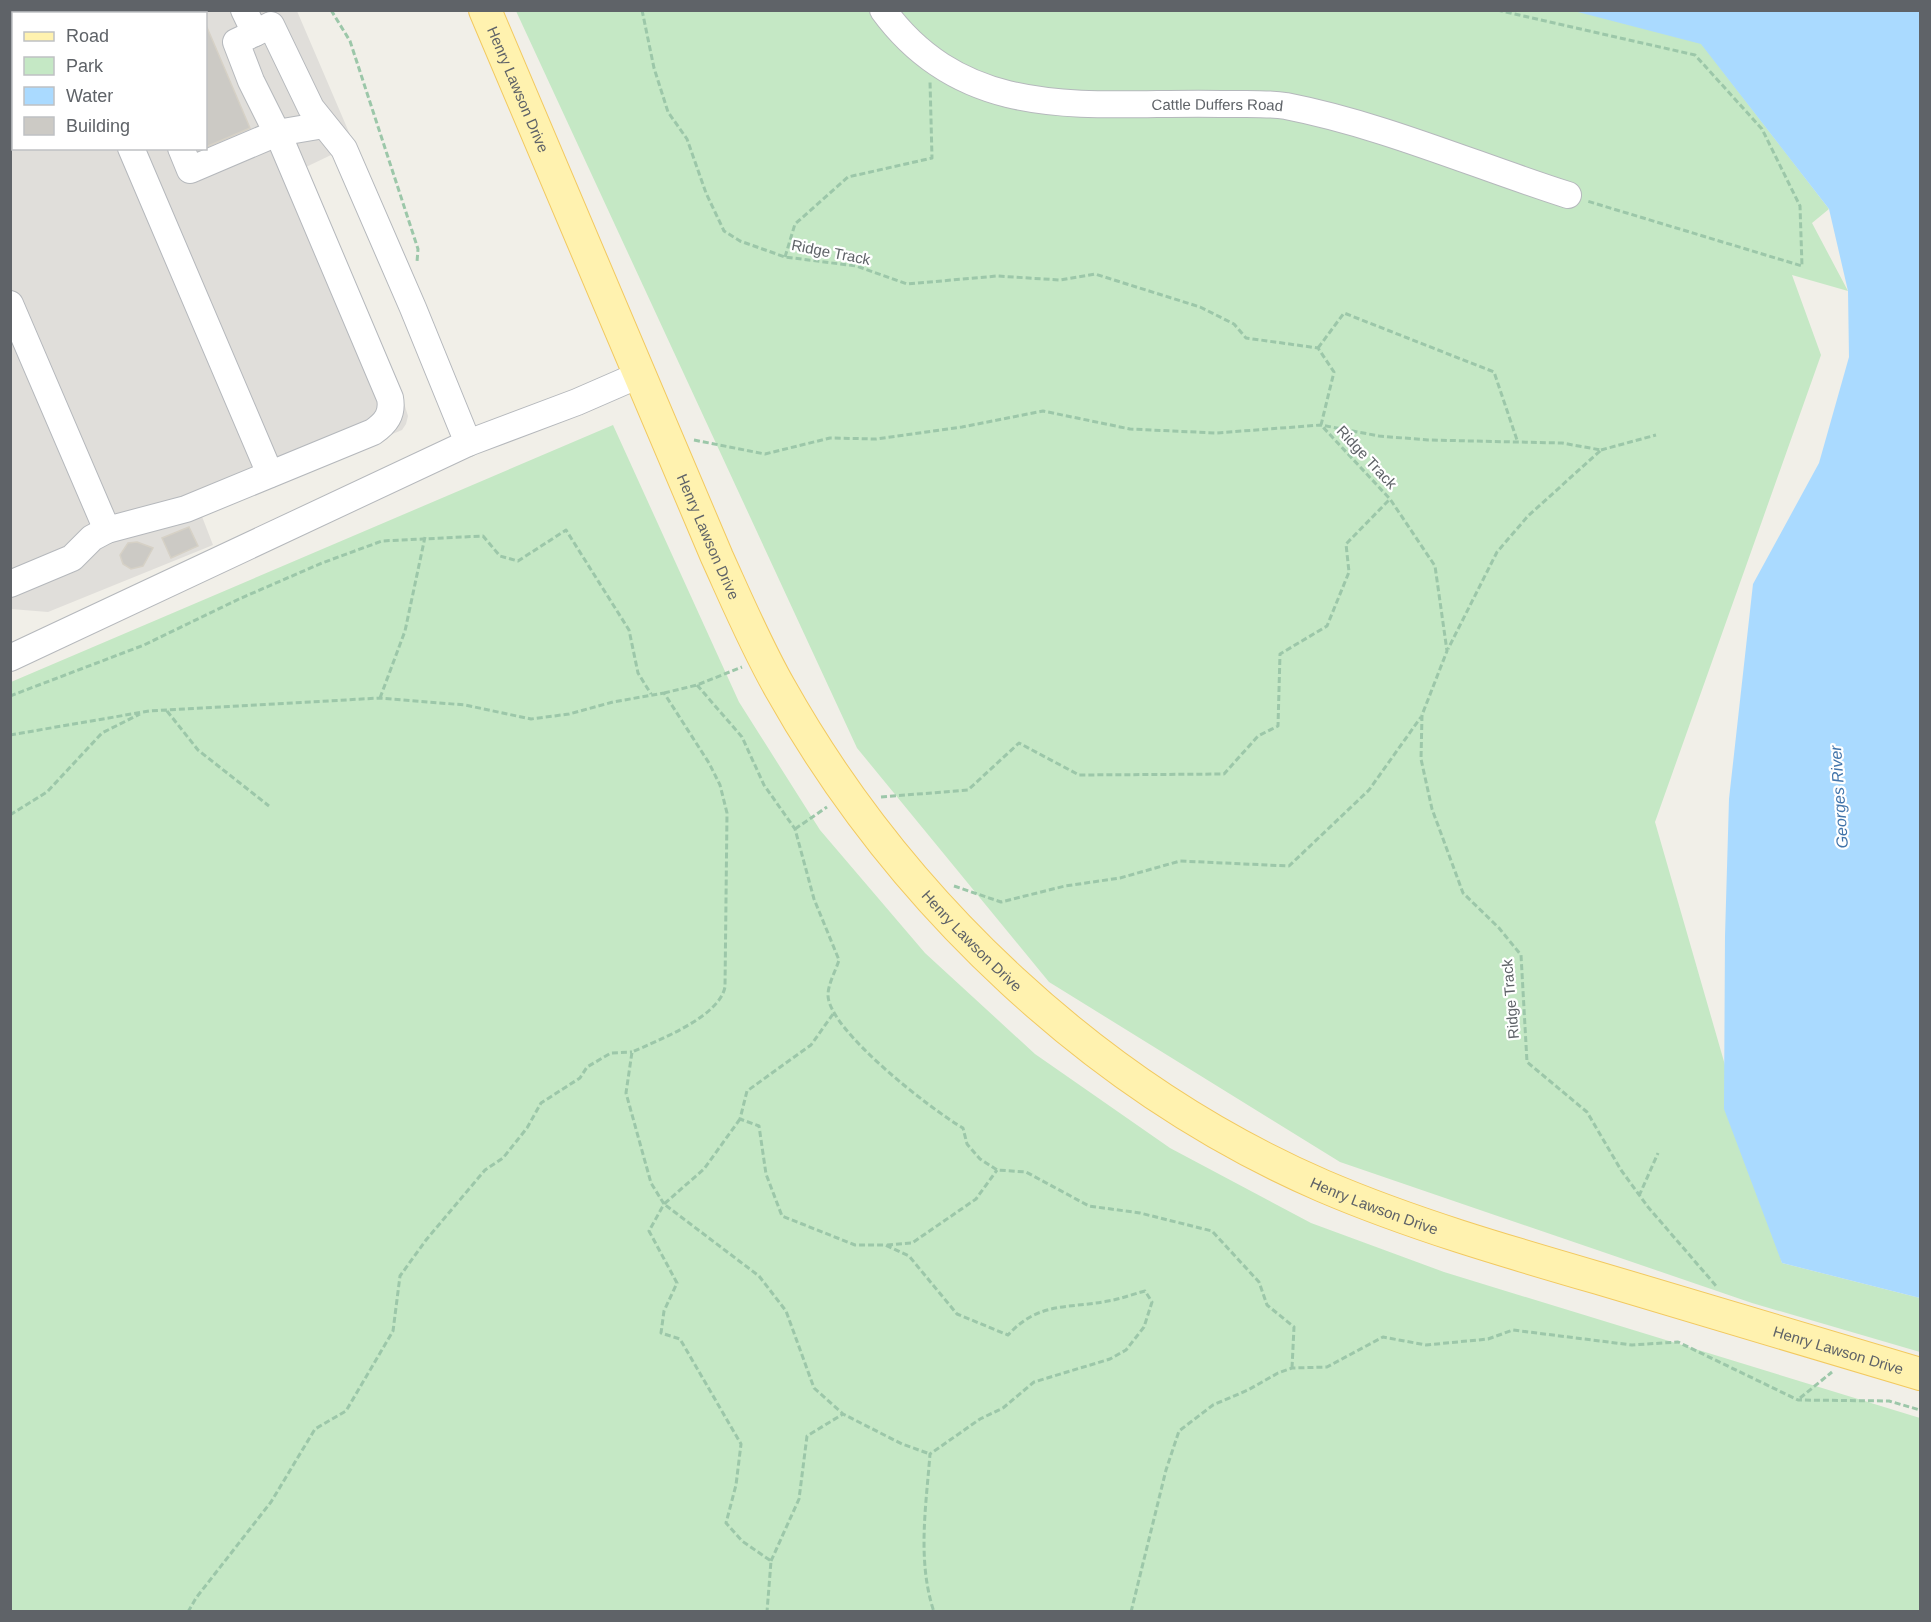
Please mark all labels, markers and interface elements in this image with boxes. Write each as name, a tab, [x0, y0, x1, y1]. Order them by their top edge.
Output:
legend	[12, 12, 207, 150]
street label: Henry Lawson Drive	[484, 24, 553, 155]
text: Road	[66, 26, 109, 46]
text: Park	[66, 56, 104, 76]
text: Water	[66, 86, 113, 106]
street label: Cattle Duffers Road	[1151, 95, 1284, 114]
text: Building	[66, 116, 130, 136]
street label: Ridge Track	[790, 236, 872, 268]
street label: Ridge Track	[1333, 422, 1401, 492]
street label: Henry Lawson Drive	[674, 471, 743, 602]
water label: Georges River	[1827, 744, 1851, 849]
street label: Henry Lawson Drive	[919, 886, 1026, 994]
street label: Ridge Track	[1498, 958, 1522, 1040]
street label: Henry Lawson Drive	[1308, 1173, 1440, 1237]
street label: Henry Lawson Drive	[1771, 1322, 1906, 1377]

